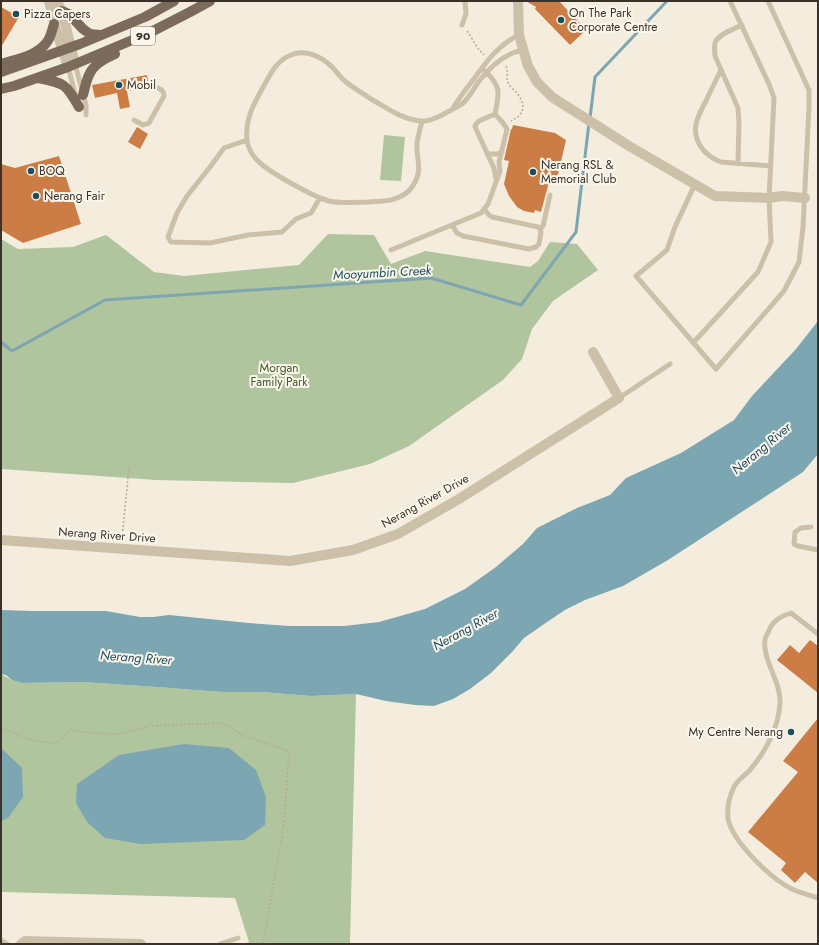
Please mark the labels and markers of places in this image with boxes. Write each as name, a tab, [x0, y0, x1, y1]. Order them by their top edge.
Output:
place label: On The Park Corporate Centre	[569, 4, 658, 36]
place label: Pizza Capers	[24, 5, 91, 23]
marker: Pizza Capers	[11, 9, 21, 19]
marker: On The Park Corporate Centre	[556, 15, 566, 25]
place label: Mobil	[127, 76, 156, 94]
marker: Mobil	[114, 80, 124, 90]
place label: Nerang RSL & Memorial Club	[541, 156, 616, 188]
place label: BOQ	[39, 162, 65, 180]
marker: BOQ	[26, 166, 36, 176]
marker: Nerang RSL & Memorial Club	[528, 167, 538, 177]
place label: Nerang Fair	[44, 187, 106, 205]
marker: Nerang Fair	[31, 191, 41, 201]
place label: My Centre Nerang	[689, 723, 783, 741]
marker: My Centre Nerang	[786, 727, 796, 737]

